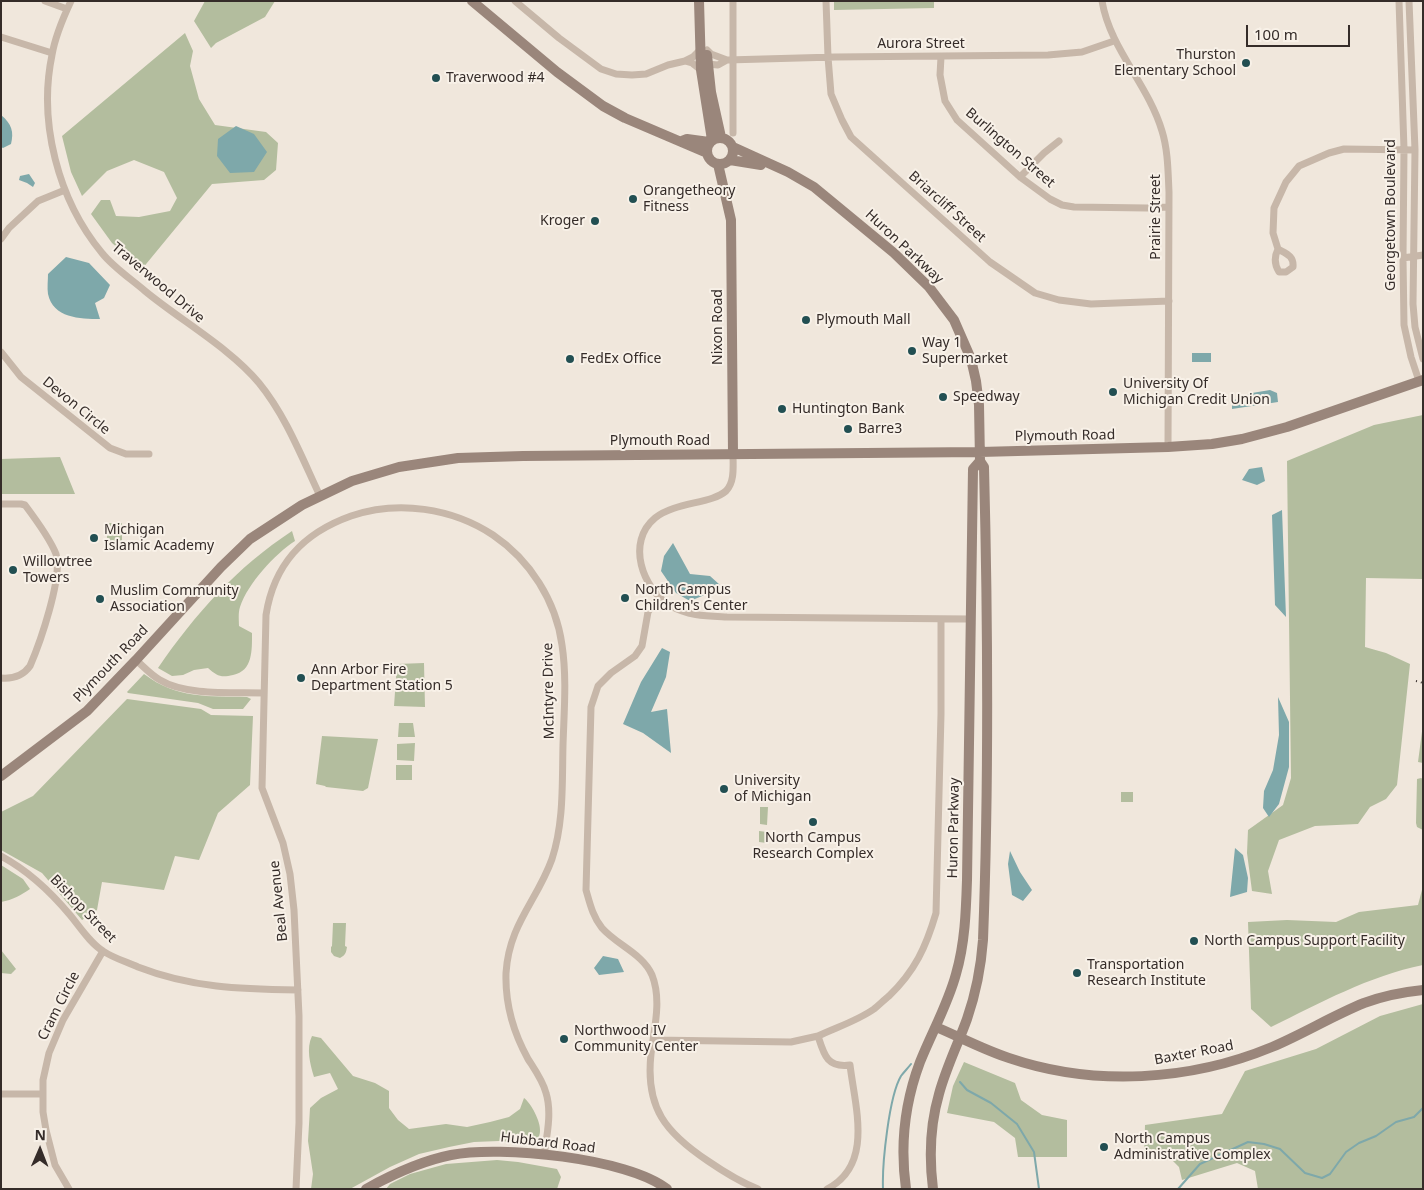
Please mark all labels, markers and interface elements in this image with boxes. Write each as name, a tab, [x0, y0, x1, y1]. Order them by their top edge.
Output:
scale bar	[1249, 15, 1353, 47]
text: 100 m	[1254, 24, 1298, 44]
street label: Aurora Street	[877, 36, 965, 52]
place label: Thurston Elementary School	[1114, 47, 1236, 80]
marker: Thurston Elementary School	[1240, 57, 1252, 69]
place label: Traverwood #4	[446, 70, 544, 86]
marker: Traverwood #4	[430, 72, 442, 84]
street label: Burlington Street	[962, 105, 1058, 191]
street label: Georgetown Boulevard	[1383, 139, 1399, 291]
street label: Briarcliff Street	[905, 168, 989, 246]
street label: Prairie Street	[1148, 174, 1164, 260]
place label: Orangetheory Fitness	[643, 183, 735, 216]
marker: Orangetheory Fitness	[627, 193, 639, 205]
street label: Huron Parkway	[861, 206, 947, 288]
place label: Kroger	[540, 213, 585, 229]
marker: Kroger	[589, 215, 601, 227]
street label: Traverwood Drive	[108, 239, 208, 327]
street label: Nixon Road	[710, 289, 726, 365]
place label: Plymouth Mall	[816, 312, 911, 328]
marker: Plymouth Mall	[800, 314, 812, 326]
place label: Way 1 Supermarket	[922, 335, 1008, 368]
marker: Way 1 Supermarket	[906, 345, 918, 357]
place label: FedEx Office	[580, 351, 661, 367]
marker: FedEx Office	[564, 353, 576, 365]
street label: Devon Circle	[39, 374, 113, 438]
place label: University Of Michigan Credit Union	[1123, 376, 1270, 408]
marker: University Of Michigan Credit Union	[1107, 386, 1119, 398]
place label: Speedway	[953, 389, 1020, 405]
marker: Speedway	[937, 391, 949, 403]
place label: Huntington Bank	[792, 401, 905, 417]
marker: Huntington Bank	[776, 403, 788, 415]
place label: Barre3	[858, 421, 902, 437]
marker: Barre3	[842, 423, 854, 435]
street label: Plymouth Road	[1015, 427, 1115, 445]
street label: Plymouth Road	[610, 433, 710, 449]
place label: Michigan Islamic Academy	[104, 522, 214, 554]
marker: Michigan Islamic Academy	[88, 532, 100, 544]
place label: Willowtree Towers	[23, 554, 92, 586]
marker: Willowtree Towers	[7, 564, 19, 576]
place label: North Campus Children's Center	[635, 582, 747, 614]
place label: Muslim Community Association	[110, 583, 239, 616]
marker: North Campus Children's Center	[619, 592, 631, 604]
marker: Muslim Community Association	[94, 593, 106, 605]
street label: Plymouth Road	[70, 622, 152, 706]
street label: McIntyre Drive	[540, 643, 558, 739]
place label: Ann Arbor Fire Department Station 5	[311, 662, 453, 694]
marker: Ann Arbor Fire Department Station 5	[295, 672, 307, 684]
place label: University of Michigan	[734, 773, 811, 806]
street label: Huron Parkway	[945, 777, 963, 879]
marker: University of Michigan	[718, 783, 730, 795]
marker: North Campus Research Complex	[807, 816, 819, 828]
place label: North Campus Research Complex	[752, 830, 874, 862]
street label: Beal Avenue	[266, 860, 292, 942]
street label: Bishop Street	[46, 872, 120, 946]
place label: North Campus Support Facility	[1204, 933, 1405, 949]
marker: North Campus Support Facility	[1188, 935, 1200, 947]
place label: Transportation Research Institute	[1087, 957, 1206, 990]
marker: Transportation Research Institute	[1071, 967, 1083, 979]
street label: Cram Circle	[34, 969, 84, 1043]
place label: Northwood IV Community Center	[574, 1023, 698, 1056]
marker: Northwood IV Community Center	[558, 1033, 570, 1045]
street label: Baxter Road	[1153, 1037, 1235, 1069]
north arrow	[15, 1125, 65, 1175]
text: N	[34, 1125, 46, 1144]
street label: Hubbard Road	[500, 1129, 596, 1157]
place label: North Campus Administrative Complex	[1114, 1131, 1271, 1164]
marker: North Campus Administrative Complex	[1098, 1141, 1110, 1153]

